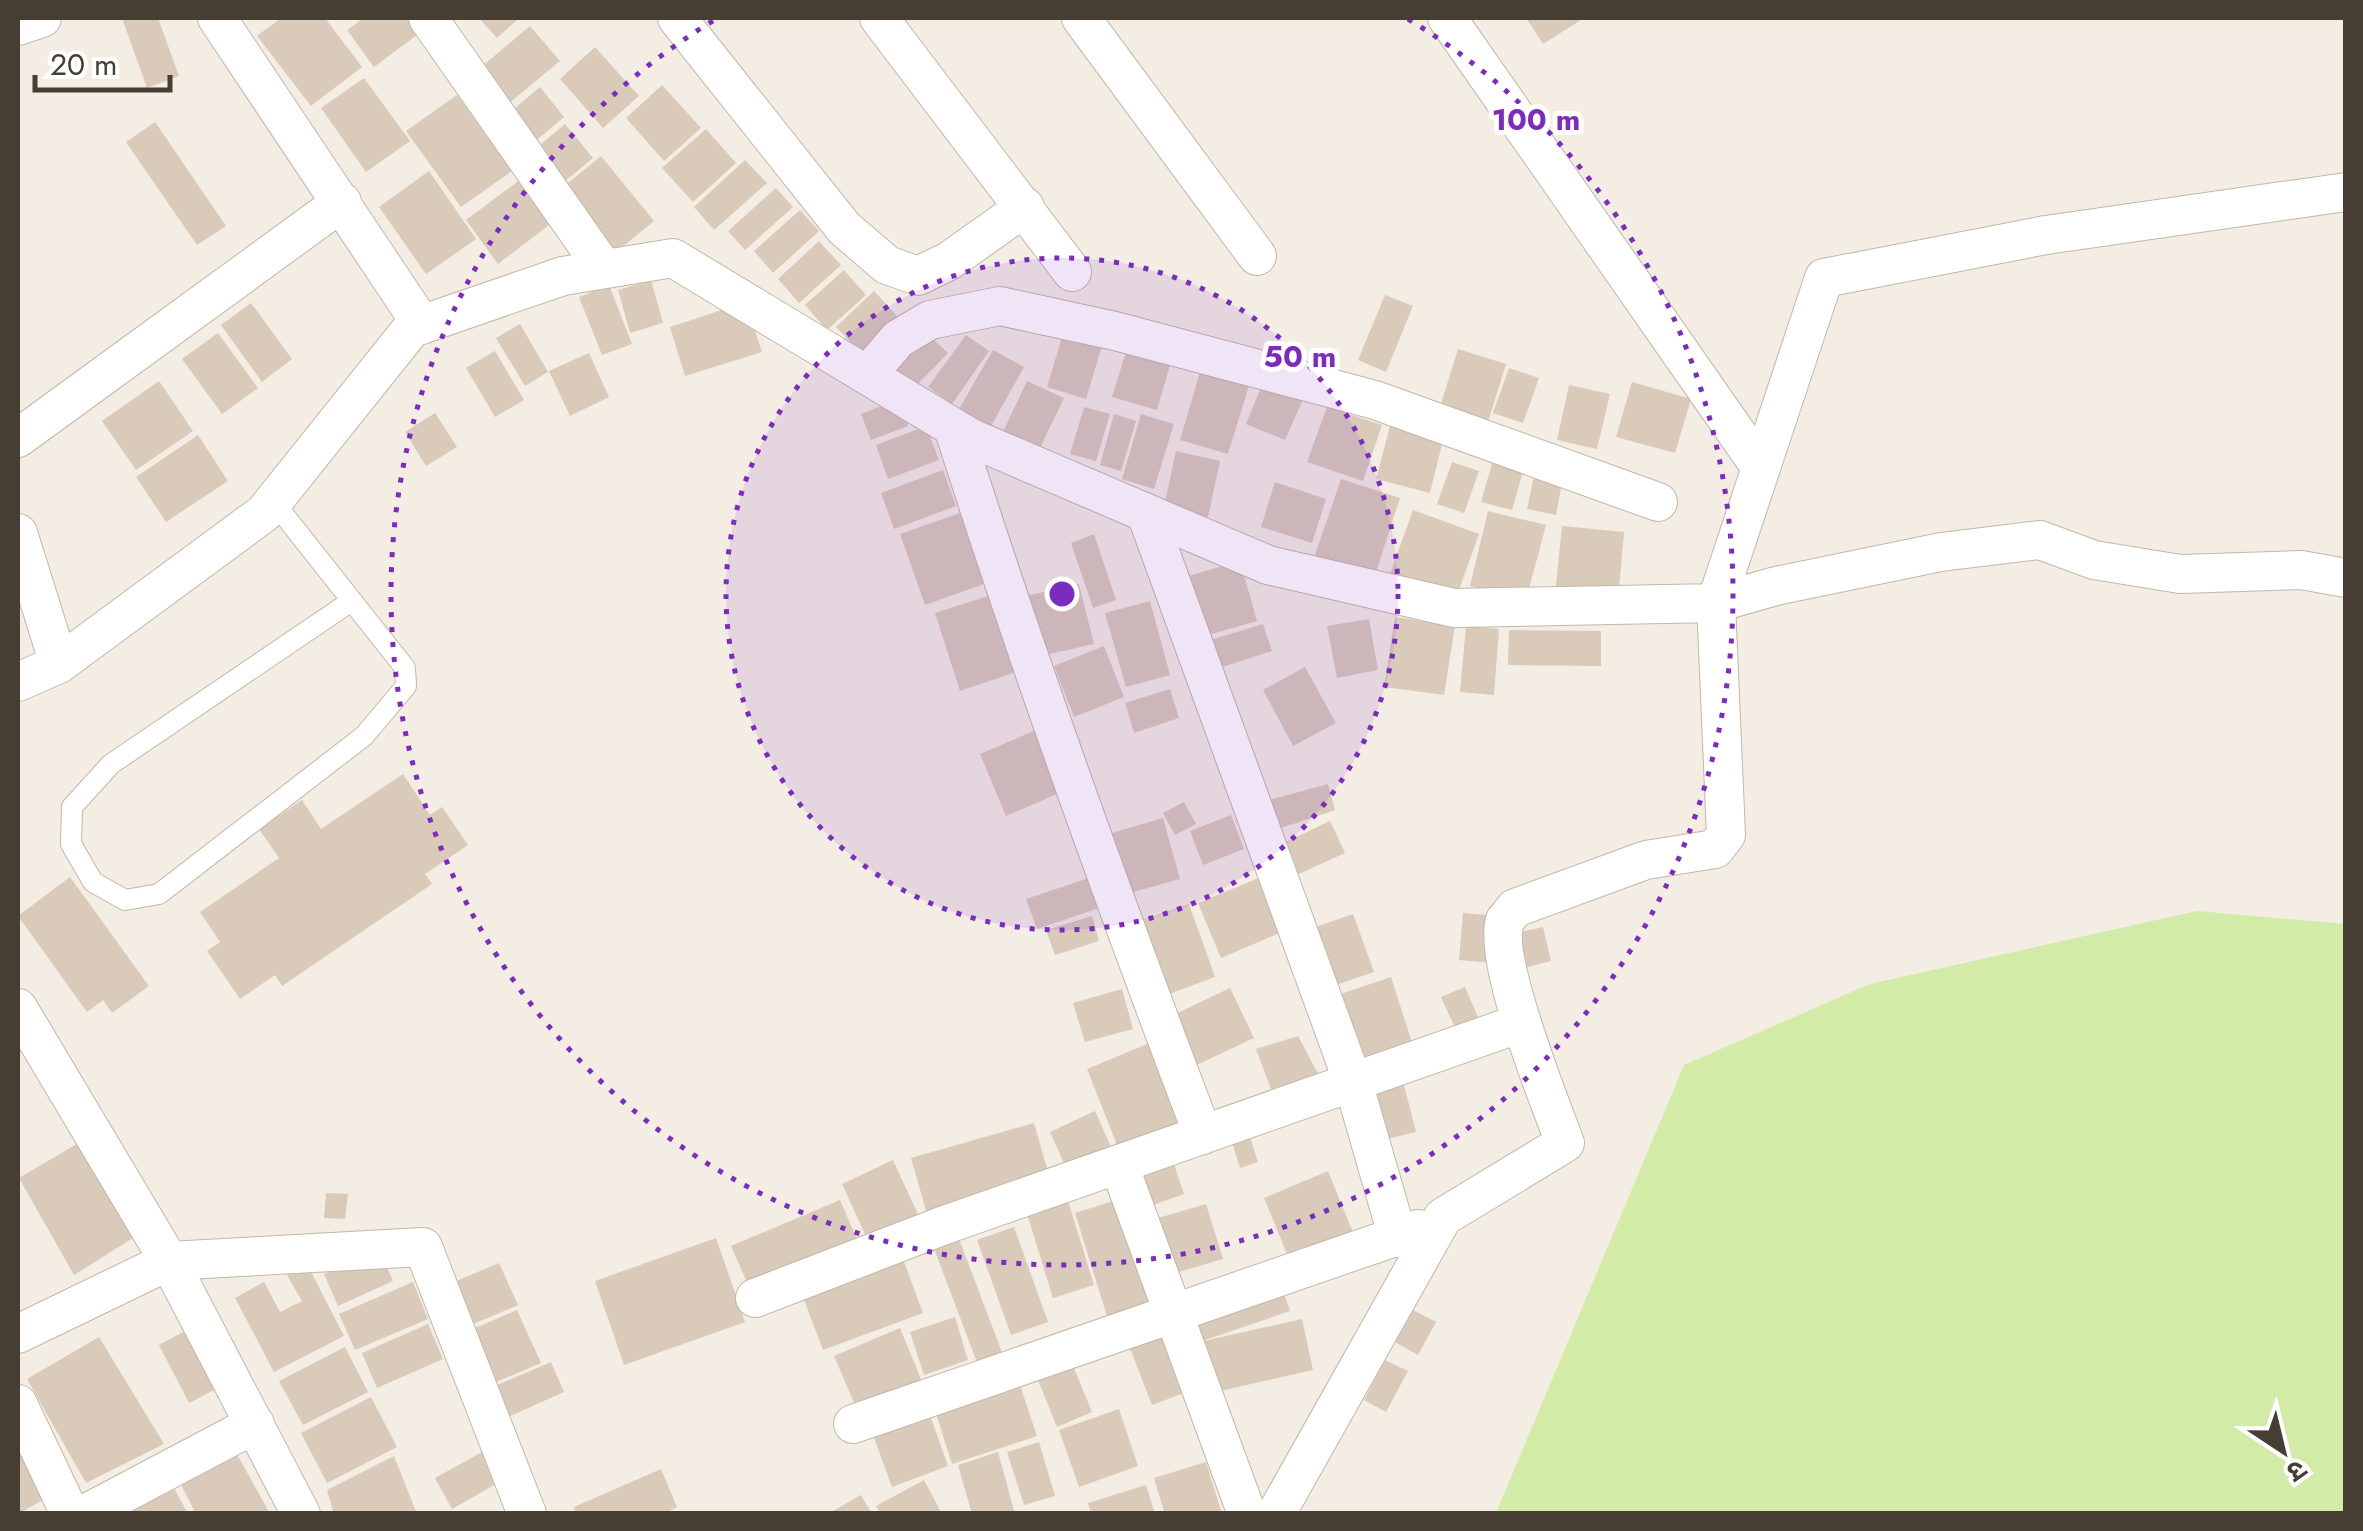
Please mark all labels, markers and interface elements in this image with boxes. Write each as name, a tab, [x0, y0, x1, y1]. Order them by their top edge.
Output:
scale bar	[35, 30, 170, 92]
text: 20 m	[50, 43, 117, 86]
text: 100 m	[1492, 98, 1580, 141]
text: 50 m	[1264, 335, 1336, 378]
centre of rings	[1044, 576, 1080, 612]
north arrow	[2233, 1401, 2333, 1501]
text: उ	[2278, 1450, 2316, 1493]

